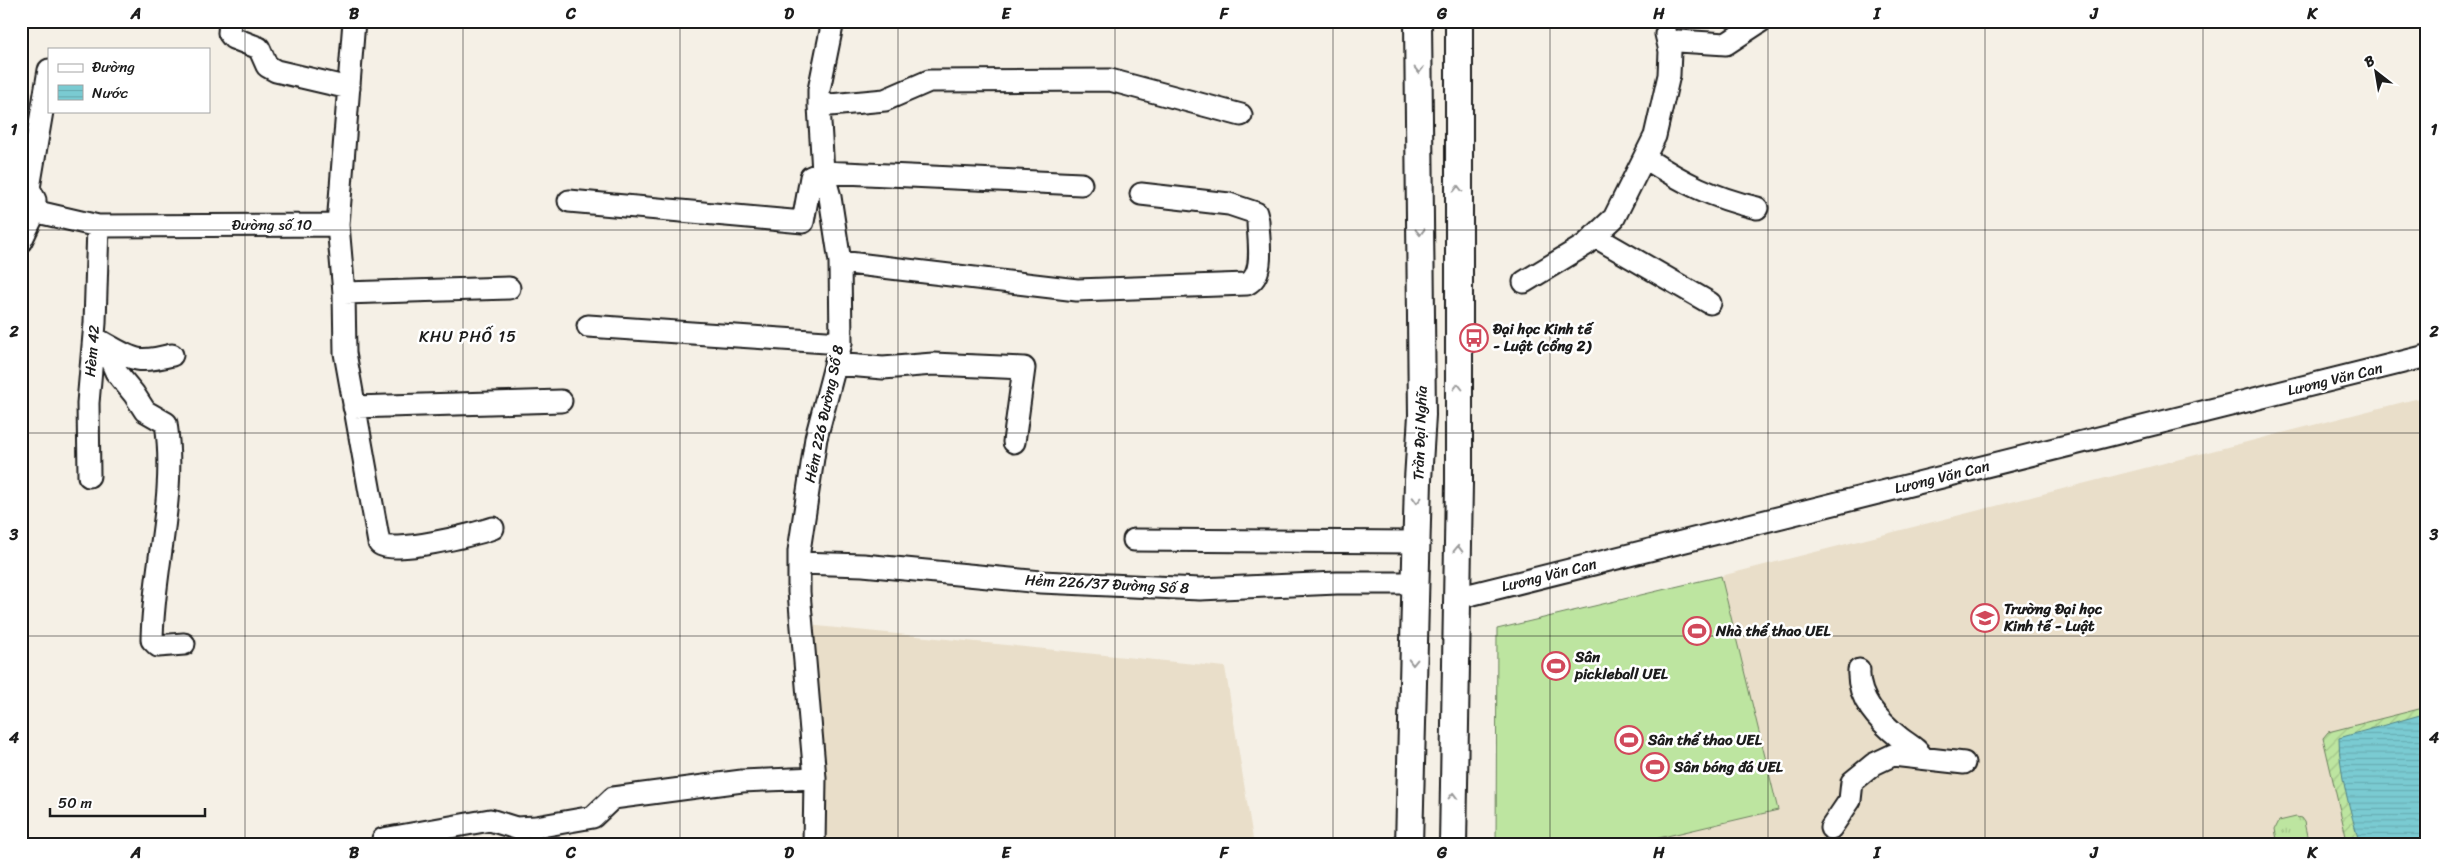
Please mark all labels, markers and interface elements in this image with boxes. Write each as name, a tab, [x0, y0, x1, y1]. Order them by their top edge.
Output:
text: A	[130, 0, 141, 28]
text: B	[349, 0, 360, 28]
text: C	[565, 0, 577, 28]
text: D	[784, 0, 794, 28]
text: E	[1002, 0, 1012, 28]
text: F	[1219, 0, 1230, 28]
text: G	[1436, 0, 1448, 28]
text: H	[1652, 0, 1665, 28]
text: I	[1873, 0, 1882, 28]
text: J	[2089, 0, 2099, 28]
text: K	[2306, 0, 2318, 28]
legend	[48, 48, 210, 112]
north arrow	[2350, 48, 2400, 98]
text: B	[2359, 48, 2380, 74]
text: Đường	[92, 54, 135, 80]
one-way arrow	[1414, 66, 1424, 74]
text: Nước	[92, 80, 129, 106]
text: 1	[11, 115, 18, 144]
text: 1	[2431, 115, 2438, 144]
one-way arrow	[1453, 185, 1463, 192]
street label: Đường số 10	[232, 212, 312, 238]
one-way arrow	[1415, 229, 1425, 237]
place label: Đại học Kinh tế - Luật (cổng 2)	[1492, 316, 1594, 359]
text: 2	[8, 317, 19, 346]
text: 2	[2428, 317, 2439, 346]
district label: KHU PHỐ 15	[419, 322, 517, 351]
bus stop icon: Đại học Kinh tế - Luật (cổng 2)	[1459, 323, 1489, 353]
street label: Hèm 42	[77, 324, 107, 378]
street label: Hẻm 226 Đường Số 8	[797, 343, 851, 485]
street label: Lương Văn Can	[2285, 355, 2385, 403]
one-way arrow	[1453, 382, 1463, 390]
street label: Trần Đại Nghĩa	[1405, 385, 1435, 481]
street label: Lương Văn Can	[1892, 453, 1992, 501]
one-way arrow	[1412, 496, 1422, 504]
text: 3	[9, 520, 19, 549]
text: 3	[2429, 520, 2439, 549]
one-way arrow	[1453, 545, 1463, 552]
street label: Lương Văn Can	[1499, 551, 1599, 599]
street label: Hẻm 226/37 Đường Số 8	[1024, 567, 1190, 601]
place label: Trường Đại học Kinh tế - Luật	[2003, 596, 2103, 639]
school or university icon: Trường Đại học Kinh tế - Luật	[1970, 603, 2000, 633]
sports icon: Nhà thể thao UEL	[1682, 616, 1712, 646]
place label: Nhà thể thao UEL	[1715, 618, 1831, 644]
place label: Sân pickleball UEL	[1574, 644, 1669, 687]
sports icon: Sân pickleball UEL	[1541, 651, 1571, 681]
one-way arrow	[1408, 658, 1418, 666]
text: 4	[8, 723, 19, 752]
text: 4	[2428, 723, 2439, 752]
sports icon: Sân thể thao UEL	[1614, 725, 1644, 755]
place label: Sân thể thao UEL	[1647, 727, 1763, 753]
sports icon: Sân bóng đá UEL	[1640, 752, 1670, 782]
place label: Sân bóng đá UEL	[1673, 754, 1784, 780]
scale bar	[50, 786, 205, 818]
text: 50 m	[58, 790, 93, 816]
one-way arrow	[1448, 792, 1458, 800]
text: A	[130, 838, 141, 866]
text: B	[349, 838, 360, 866]
text: C	[565, 838, 577, 866]
text: D	[784, 838, 794, 866]
text: E	[1002, 838, 1012, 866]
text: F	[1219, 838, 1230, 866]
text: G	[1436, 838, 1448, 866]
text: H	[1652, 838, 1665, 866]
text: I	[1873, 838, 1882, 866]
text: J	[2089, 838, 2099, 866]
text: K	[2306, 838, 2318, 866]

